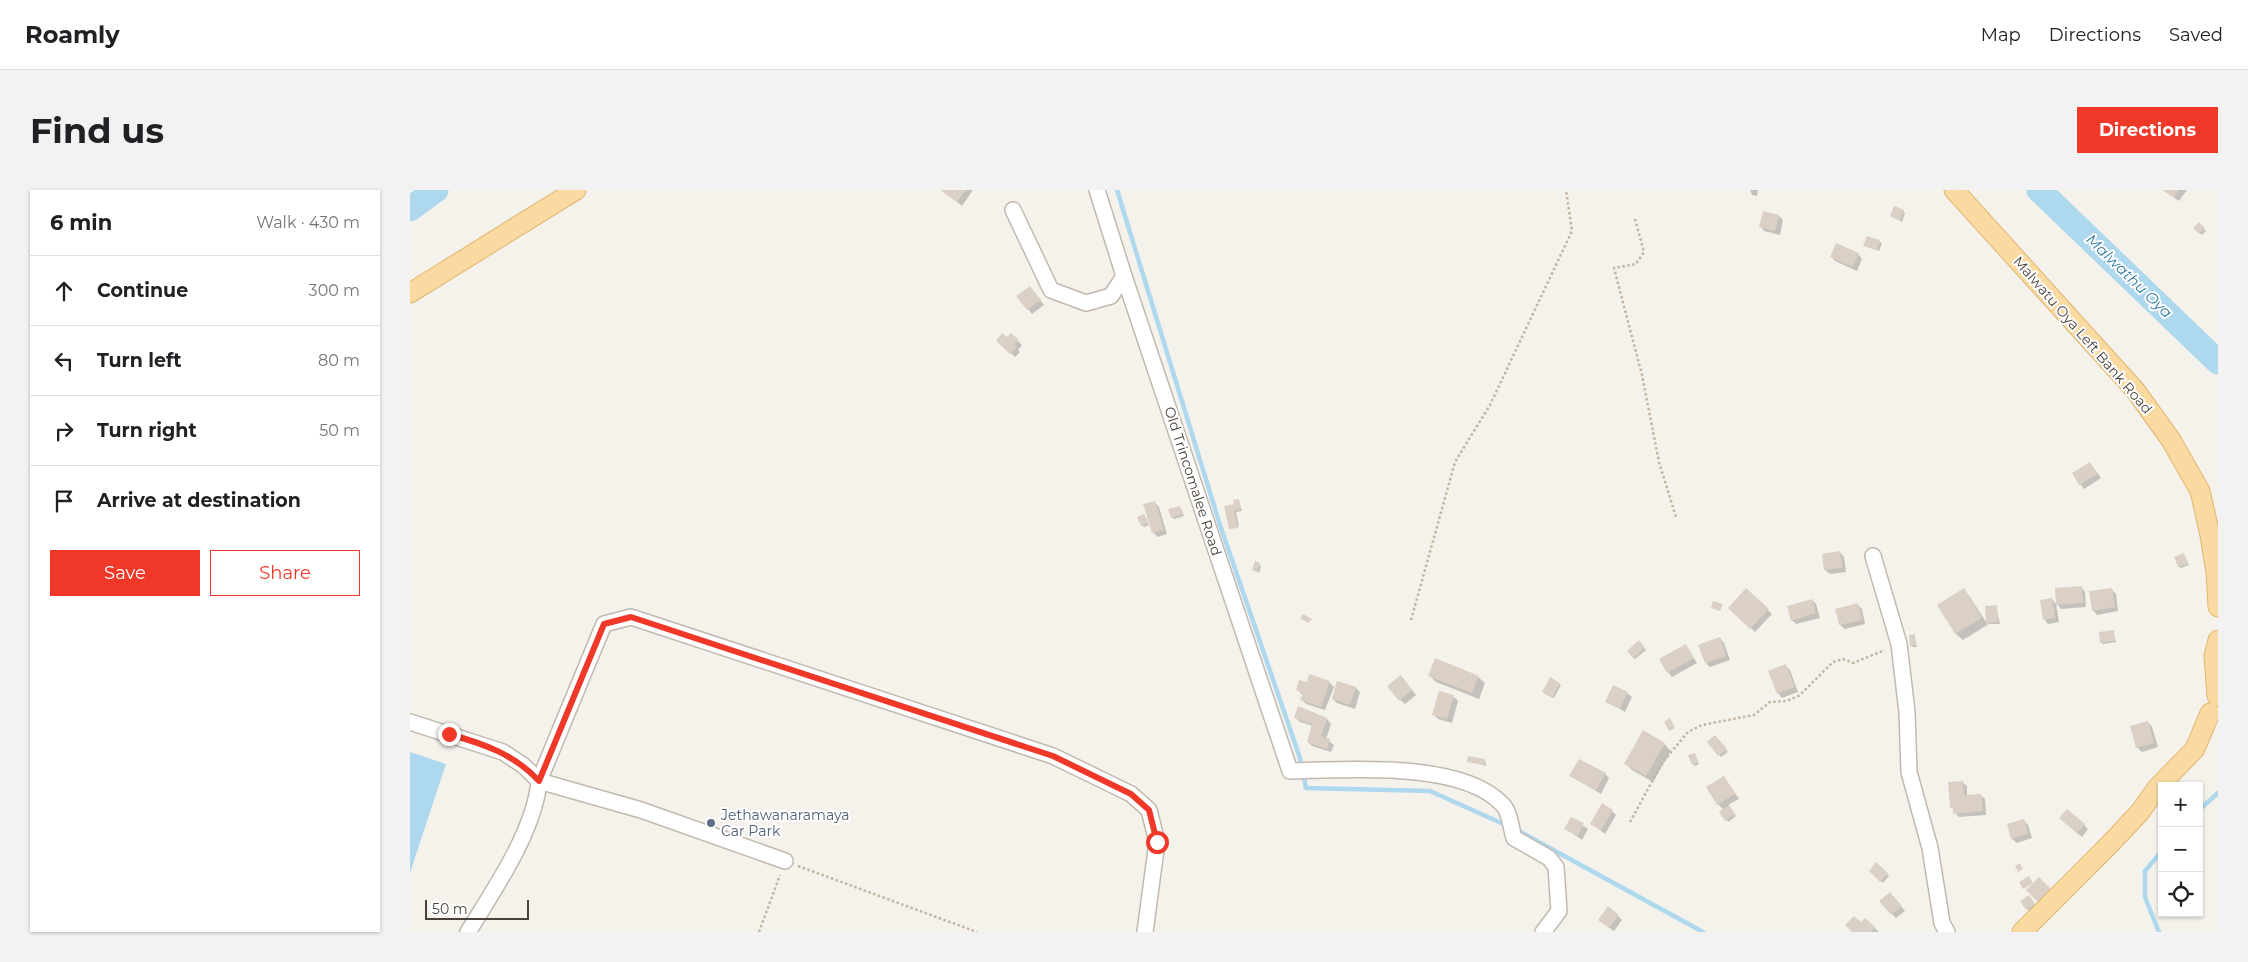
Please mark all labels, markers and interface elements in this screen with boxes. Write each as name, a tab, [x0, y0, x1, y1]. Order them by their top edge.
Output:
text: Roamly	[25, 20, 120, 49]
text: Map	[1981, 24, 2021, 46]
text: Directions	[2049, 24, 2141, 46]
text: Saved	[2169, 24, 2223, 46]
button: Directions	[2077, 107, 2218, 153]
text: Find us	[30, 109, 164, 152]
text: 6 min	[50, 210, 112, 235]
text: Walk · 430 m	[256, 213, 360, 232]
water label: Malwathu Oya	[2082, 230, 2176, 322]
street label: Malwatu Oya Left Bank Road	[2010, 252, 2156, 418]
icon: ahead	[50, 277, 78, 305]
text: Continue	[97, 279, 188, 302]
text: 300 m	[309, 281, 360, 300]
icon: left	[50, 347, 78, 375]
text: Turn left	[97, 349, 182, 372]
text: 80 m	[318, 351, 360, 370]
street label: Old Trincomalee Road	[1160, 404, 1226, 558]
icon: right	[50, 417, 78, 445]
text: Turn right	[97, 419, 197, 442]
text: 50 m	[319, 421, 360, 440]
icon: arrive	[50, 487, 78, 515]
text: Arrive at destination	[97, 489, 301, 512]
button: Save	[50, 550, 200, 596]
button: Share	[210, 550, 360, 596]
route end	[438, 723, 461, 746]
map controls	[2158, 782, 2203, 917]
button: +	[2158, 782, 2203, 827]
place label: Jethawanaramaya Car Park	[720, 806, 849, 840]
marker: Jethawanaramaya Car Park	[705, 817, 717, 829]
button: −	[2158, 827, 2203, 872]
route start	[1146, 831, 1169, 854]
button: locate	[2158, 872, 2203, 917]
scale bar	[425, 897, 529, 920]
text: 50 m	[432, 900, 468, 918]

